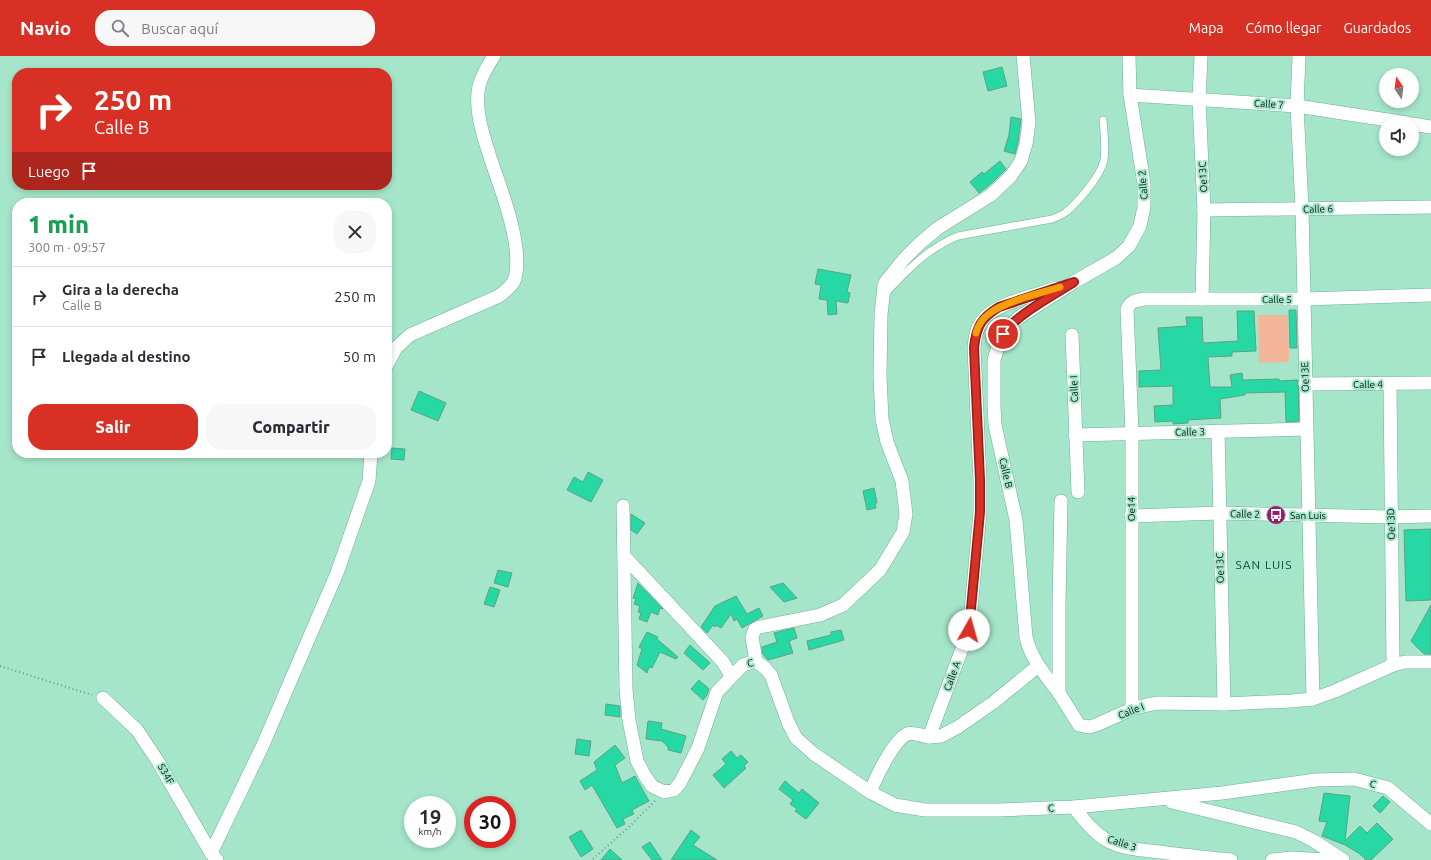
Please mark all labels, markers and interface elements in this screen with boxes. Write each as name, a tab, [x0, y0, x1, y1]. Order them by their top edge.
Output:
search box	[95, 10, 375, 46]
text: Navio	[20, 17, 71, 39]
icon: search	[109, 17, 131, 39]
text: Buscar aquí	[141, 20, 218, 37]
text: Mapa	[1189, 20, 1224, 36]
text: Cómo llegar	[1246, 20, 1321, 36]
text: Guardados	[1343, 20, 1411, 36]
north arrow	[1379, 68, 1419, 108]
map controls	[1379, 68, 1419, 156]
icon: right	[28, 84, 80, 136]
text: 250 m	[94, 84, 172, 115]
street label: Calle 7	[1254, 97, 1284, 111]
button: sound	[1379, 116, 1419, 156]
text: Calle B	[94, 117, 149, 137]
icon: arrive	[78, 160, 100, 182]
street label: Oe13C	[1197, 161, 1209, 193]
text: Luego	[28, 163, 70, 180]
street label: Calle 2	[1136, 170, 1150, 200]
street label: Calle 6	[1303, 203, 1333, 215]
text: 1 min	[28, 211, 89, 238]
button: close	[334, 211, 376, 253]
text: 300 m · 09:57	[28, 240, 106, 254]
text: Gira a la derecha	[62, 281, 179, 298]
icon: right	[28, 286, 50, 308]
text: 250 m	[334, 288, 376, 305]
street label: Calle 5	[1262, 294, 1292, 305]
text: Calle B	[62, 298, 102, 312]
pin	[986, 317, 1020, 351]
icon: arrive	[992, 323, 1014, 345]
icon: arrive	[28, 346, 50, 368]
text: Llegada al destino	[62, 348, 191, 365]
text: 50 m	[343, 348, 376, 365]
street label: Oe13E	[1299, 361, 1311, 392]
street label: Calle I	[1068, 375, 1080, 403]
street label: Calle 4	[1353, 379, 1383, 390]
button: Salir	[28, 404, 198, 450]
button: Compartir	[206, 404, 376, 450]
street label: Calle 3	[1175, 426, 1205, 438]
street label: Calle B	[997, 457, 1015, 489]
street label: Oe14	[1126, 496, 1137, 521]
bus stop icon: San Luis	[1265, 504, 1287, 526]
street label: Calle 2	[1230, 508, 1260, 520]
street label: Oe13D	[1385, 508, 1397, 540]
place label: San Luis	[1290, 510, 1326, 521]
street label: Oe13C	[1214, 553, 1226, 583]
district label: SAN LUIS	[1236, 558, 1292, 571]
position arrow	[948, 609, 990, 651]
street label: C	[746, 657, 754, 669]
street label: Calle A	[942, 659, 963, 692]
street label: Calle I	[1116, 701, 1146, 721]
street label: S34F	[156, 762, 176, 786]
street label: C	[1369, 778, 1377, 790]
speed limit sign: 30	[464, 796, 516, 848]
street label: C	[1048, 802, 1054, 814]
text: 19	[419, 805, 441, 828]
text: km/h	[418, 826, 442, 837]
street label: Calle 3	[1106, 833, 1138, 853]

